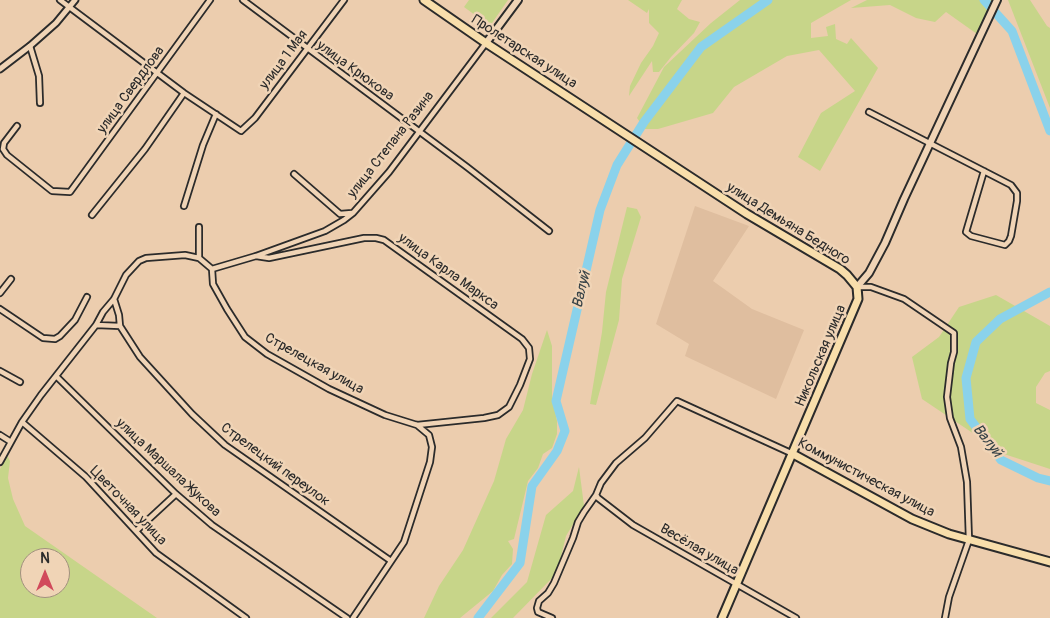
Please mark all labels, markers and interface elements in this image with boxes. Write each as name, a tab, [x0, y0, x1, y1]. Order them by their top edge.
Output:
street label: Пролетарская улица	[468, 12, 580, 92]
street label: улица 1 Мая	[256, 27, 312, 93]
street label: улица Крюкова	[313, 37, 397, 105]
street label: улица Свердлова	[94, 43, 168, 137]
street label: улица Степана Разина	[344, 88, 438, 202]
street label: улица Демьяна Бедного	[723, 179, 853, 269]
street label: улица Карла Маркса	[395, 230, 501, 314]
water label: Валуй	[569, 270, 595, 310]
street label: Никольская улица	[792, 303, 850, 409]
street label: Стрелецкая улица	[262, 330, 366, 398]
street label: улица Маршала Жукова	[112, 415, 224, 521]
street label: Стрелецкий переулок	[217, 420, 333, 510]
water label: Валуй	[968, 421, 1006, 461]
street label: Коммунистическая улица	[795, 435, 937, 521]
street label: Цветочная улица	[86, 463, 170, 549]
street label: Весёлая улица	[657, 521, 741, 579]
north arrow	[20, 548, 70, 598]
text: N	[40, 550, 50, 567]

